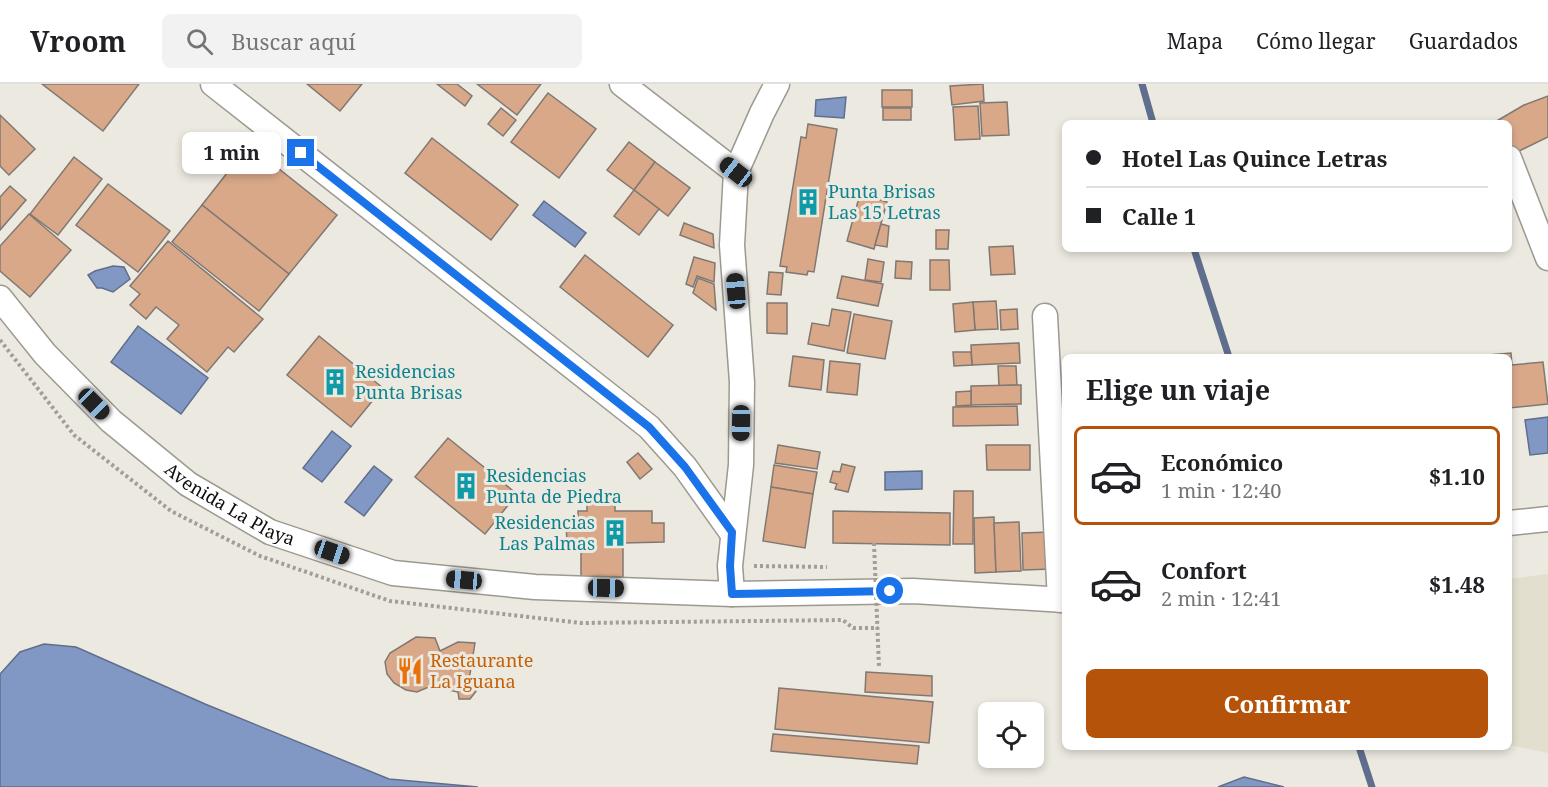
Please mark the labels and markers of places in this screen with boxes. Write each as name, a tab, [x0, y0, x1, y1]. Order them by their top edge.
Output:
place label: Punta Brisas Las 15 Letras	[828, 179, 941, 224]
building icon: Punta Brisas Las 15 Letras	[793, 187, 823, 217]
place label: Residencias Punta Brisas	[355, 359, 462, 404]
building icon: Residencias Punta Brisas	[320, 367, 350, 397]
place label: Residencias Punta de Piedra	[486, 463, 622, 508]
building icon: Residencias Punta de Piedra	[451, 471, 481, 501]
place label: Residencias Las Palmas	[495, 510, 595, 555]
building icon: Residencias Las Palmas	[600, 518, 630, 548]
place label: Restaurante La Iguana	[430, 648, 533, 693]
restaurant icon: Restaurante La Iguana	[395, 656, 425, 686]

